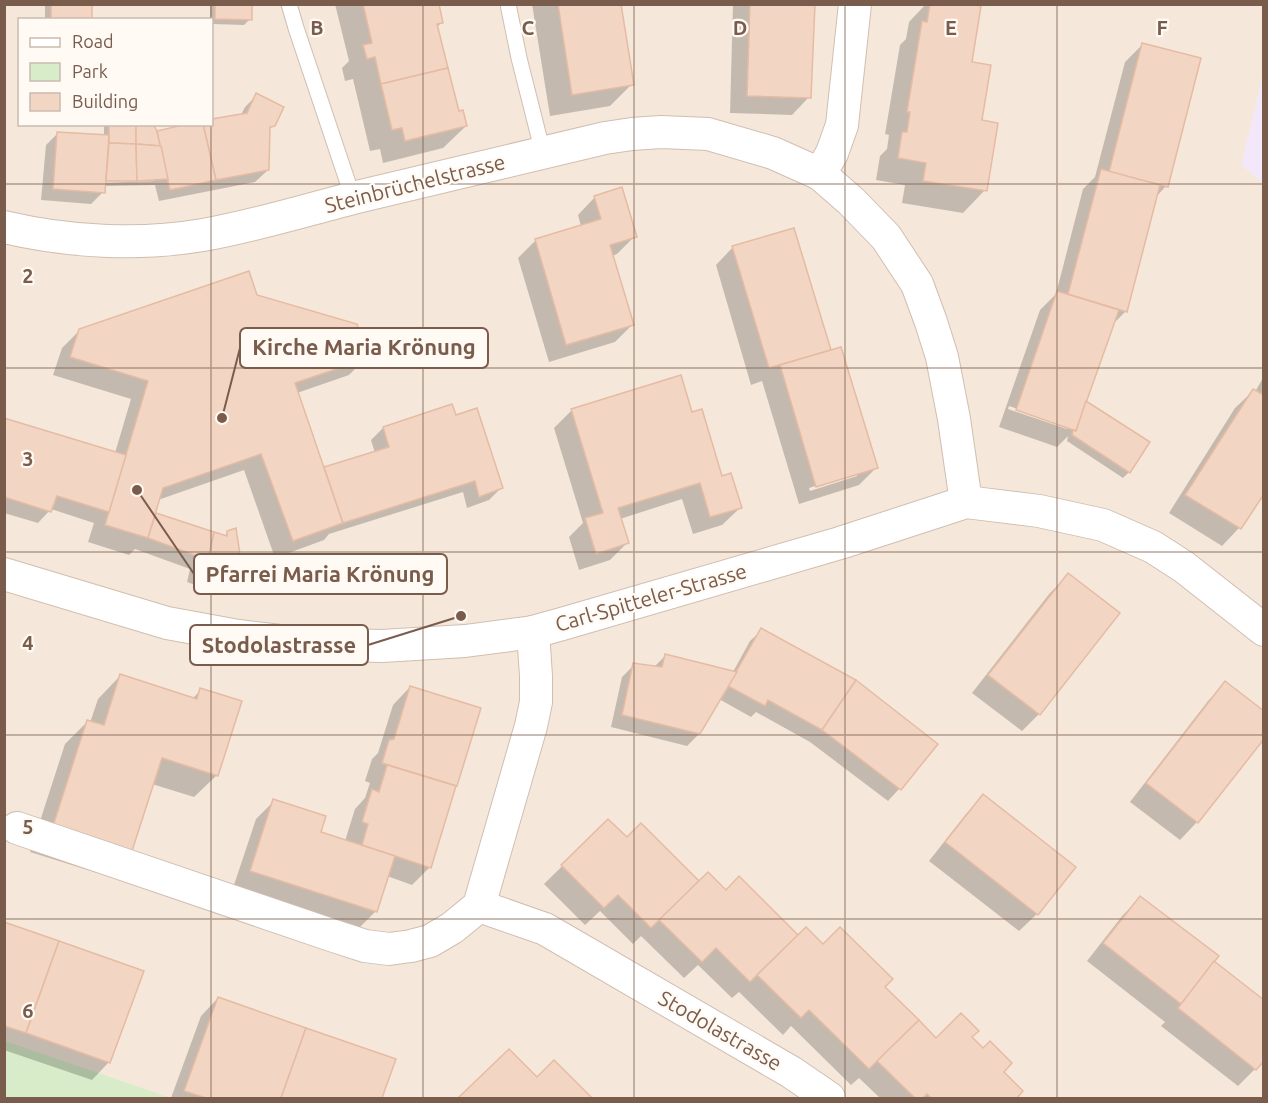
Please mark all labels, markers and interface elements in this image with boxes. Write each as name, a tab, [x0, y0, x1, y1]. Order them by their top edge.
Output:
text: B	[310, 16, 324, 39]
text: C	[522, 16, 535, 39]
text: D	[733, 16, 747, 39]
text: E	[945, 16, 957, 39]
text: F	[1156, 16, 1168, 39]
legend	[18, 18, 213, 126]
text: Road	[72, 31, 114, 51]
text: Park	[72, 61, 108, 81]
text: Building	[72, 91, 138, 111]
street label: Steinbrüchelstrasse	[322, 149, 507, 217]
text: 2	[22, 264, 34, 287]
callout: Kirche Maria Krönung	[240, 328, 488, 368]
text: Kirche Maria Krönung	[252, 334, 476, 359]
text: 3	[22, 447, 34, 470]
callout: Pfarrei Maria Krönung	[194, 554, 447, 594]
street label: Carl-Spitteler-Strasse	[552, 558, 749, 636]
text: Pfarrei Maria Krönung	[206, 561, 434, 586]
callout: Stodolastrasse	[190, 625, 368, 665]
text: 4	[22, 631, 34, 654]
text: Stodolastrasse	[202, 632, 356, 657]
text: 5	[22, 815, 34, 838]
street label: Stodolastrasse	[655, 985, 786, 1075]
text: 6	[22, 999, 34, 1022]

